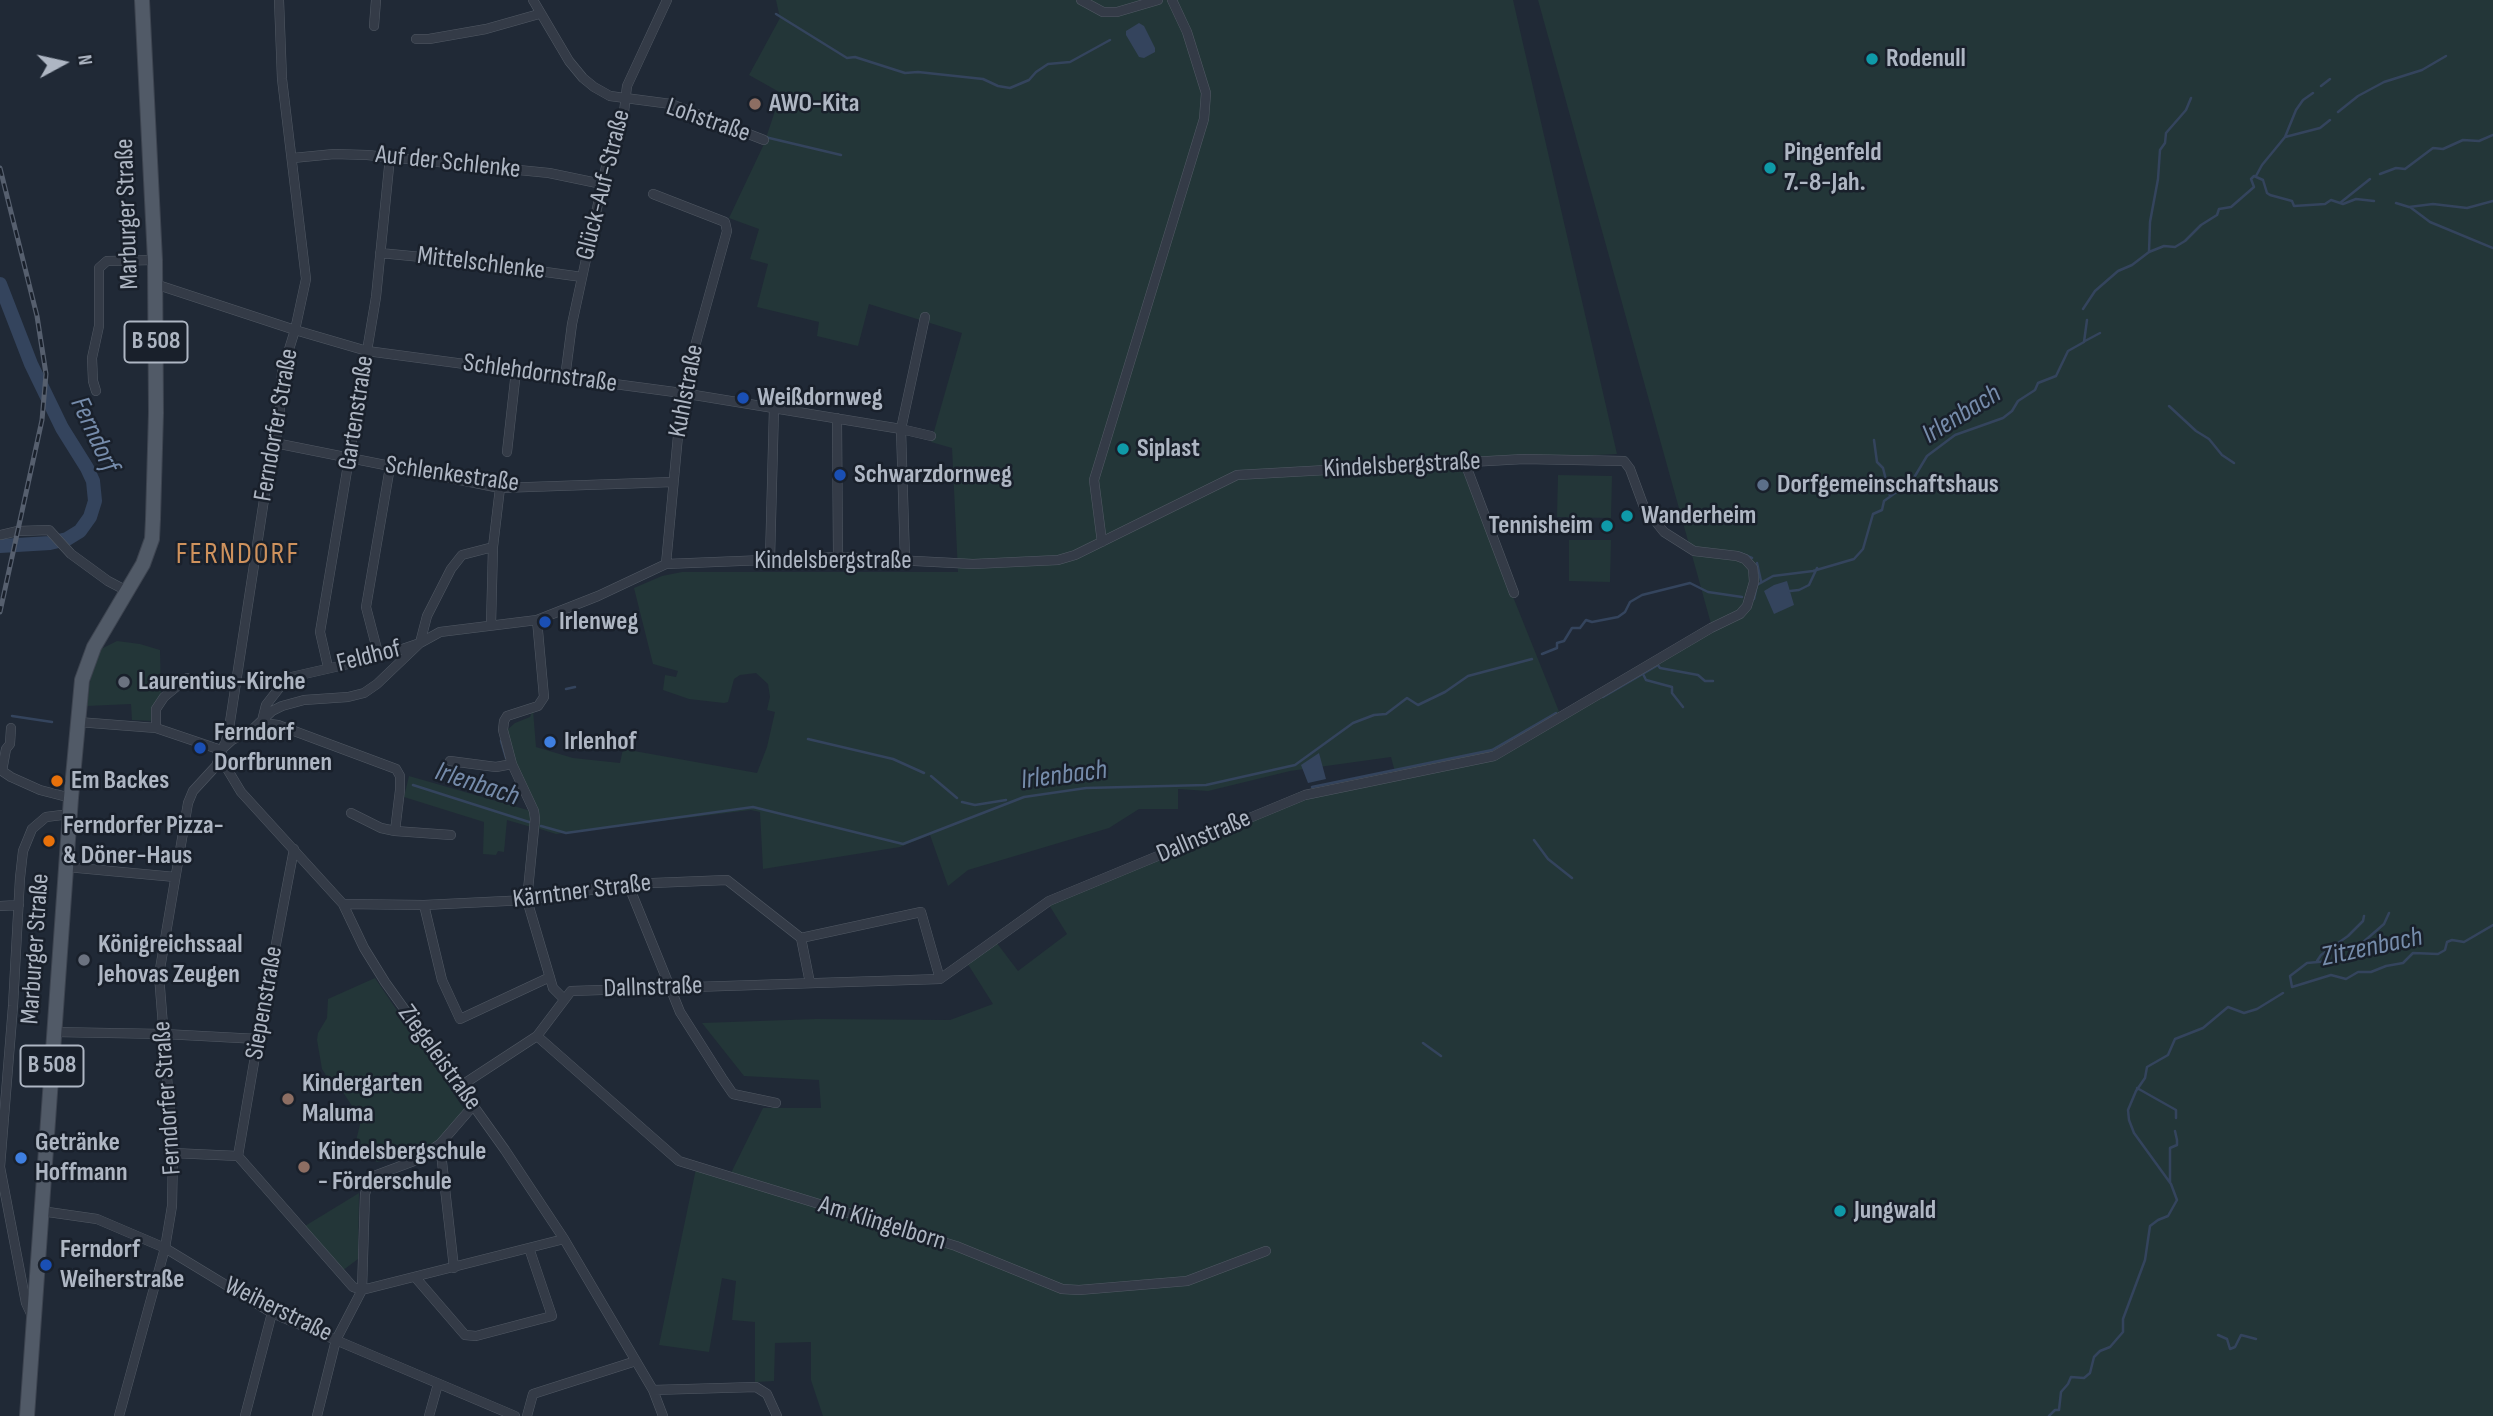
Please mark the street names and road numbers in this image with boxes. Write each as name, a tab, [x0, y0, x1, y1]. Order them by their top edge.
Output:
street label: Lohstraße	[662, 92, 754, 150]
street label: Glück-Auf-Straße	[570, 106, 638, 264]
street label: Marburger Straße	[110, 138, 146, 290]
street label: Auf der Schlenke	[374, 140, 522, 186]
street label: Mittelschlenke	[415, 241, 547, 287]
road number: B 508	[124, 321, 188, 362]
street label: Kuhlstraße	[663, 342, 711, 440]
street label: Ferndorfer Straße	[248, 346, 306, 504]
street label: Schlehdornstraße	[461, 348, 619, 400]
street label: Gartenstraße	[333, 353, 381, 473]
street label: Kindelsbergstraße	[1323, 446, 1481, 486]
street label: Schlenkestraße	[383, 450, 521, 500]
street label: Kindelsbergstraße	[754, 545, 912, 577]
street label: Feldhof	[334, 634, 404, 680]
street label: Dallnstraße	[1152, 803, 1256, 871]
street label: Kärntner Straße	[511, 868, 653, 916]
street label: Marburger Straße	[15, 873, 57, 1025]
street label: Siepenstraße	[240, 944, 290, 1062]
street label: Dallnstraße	[603, 971, 703, 1005]
street label: Ziegeleistraße	[390, 999, 488, 1117]
street label: Ferndorfer Straße	[147, 1020, 189, 1176]
road number: B 508	[20, 1046, 84, 1086]
street label: Am Klingelborn	[815, 1190, 949, 1258]
street label: Weiherstraße	[219, 1271, 337, 1349]

